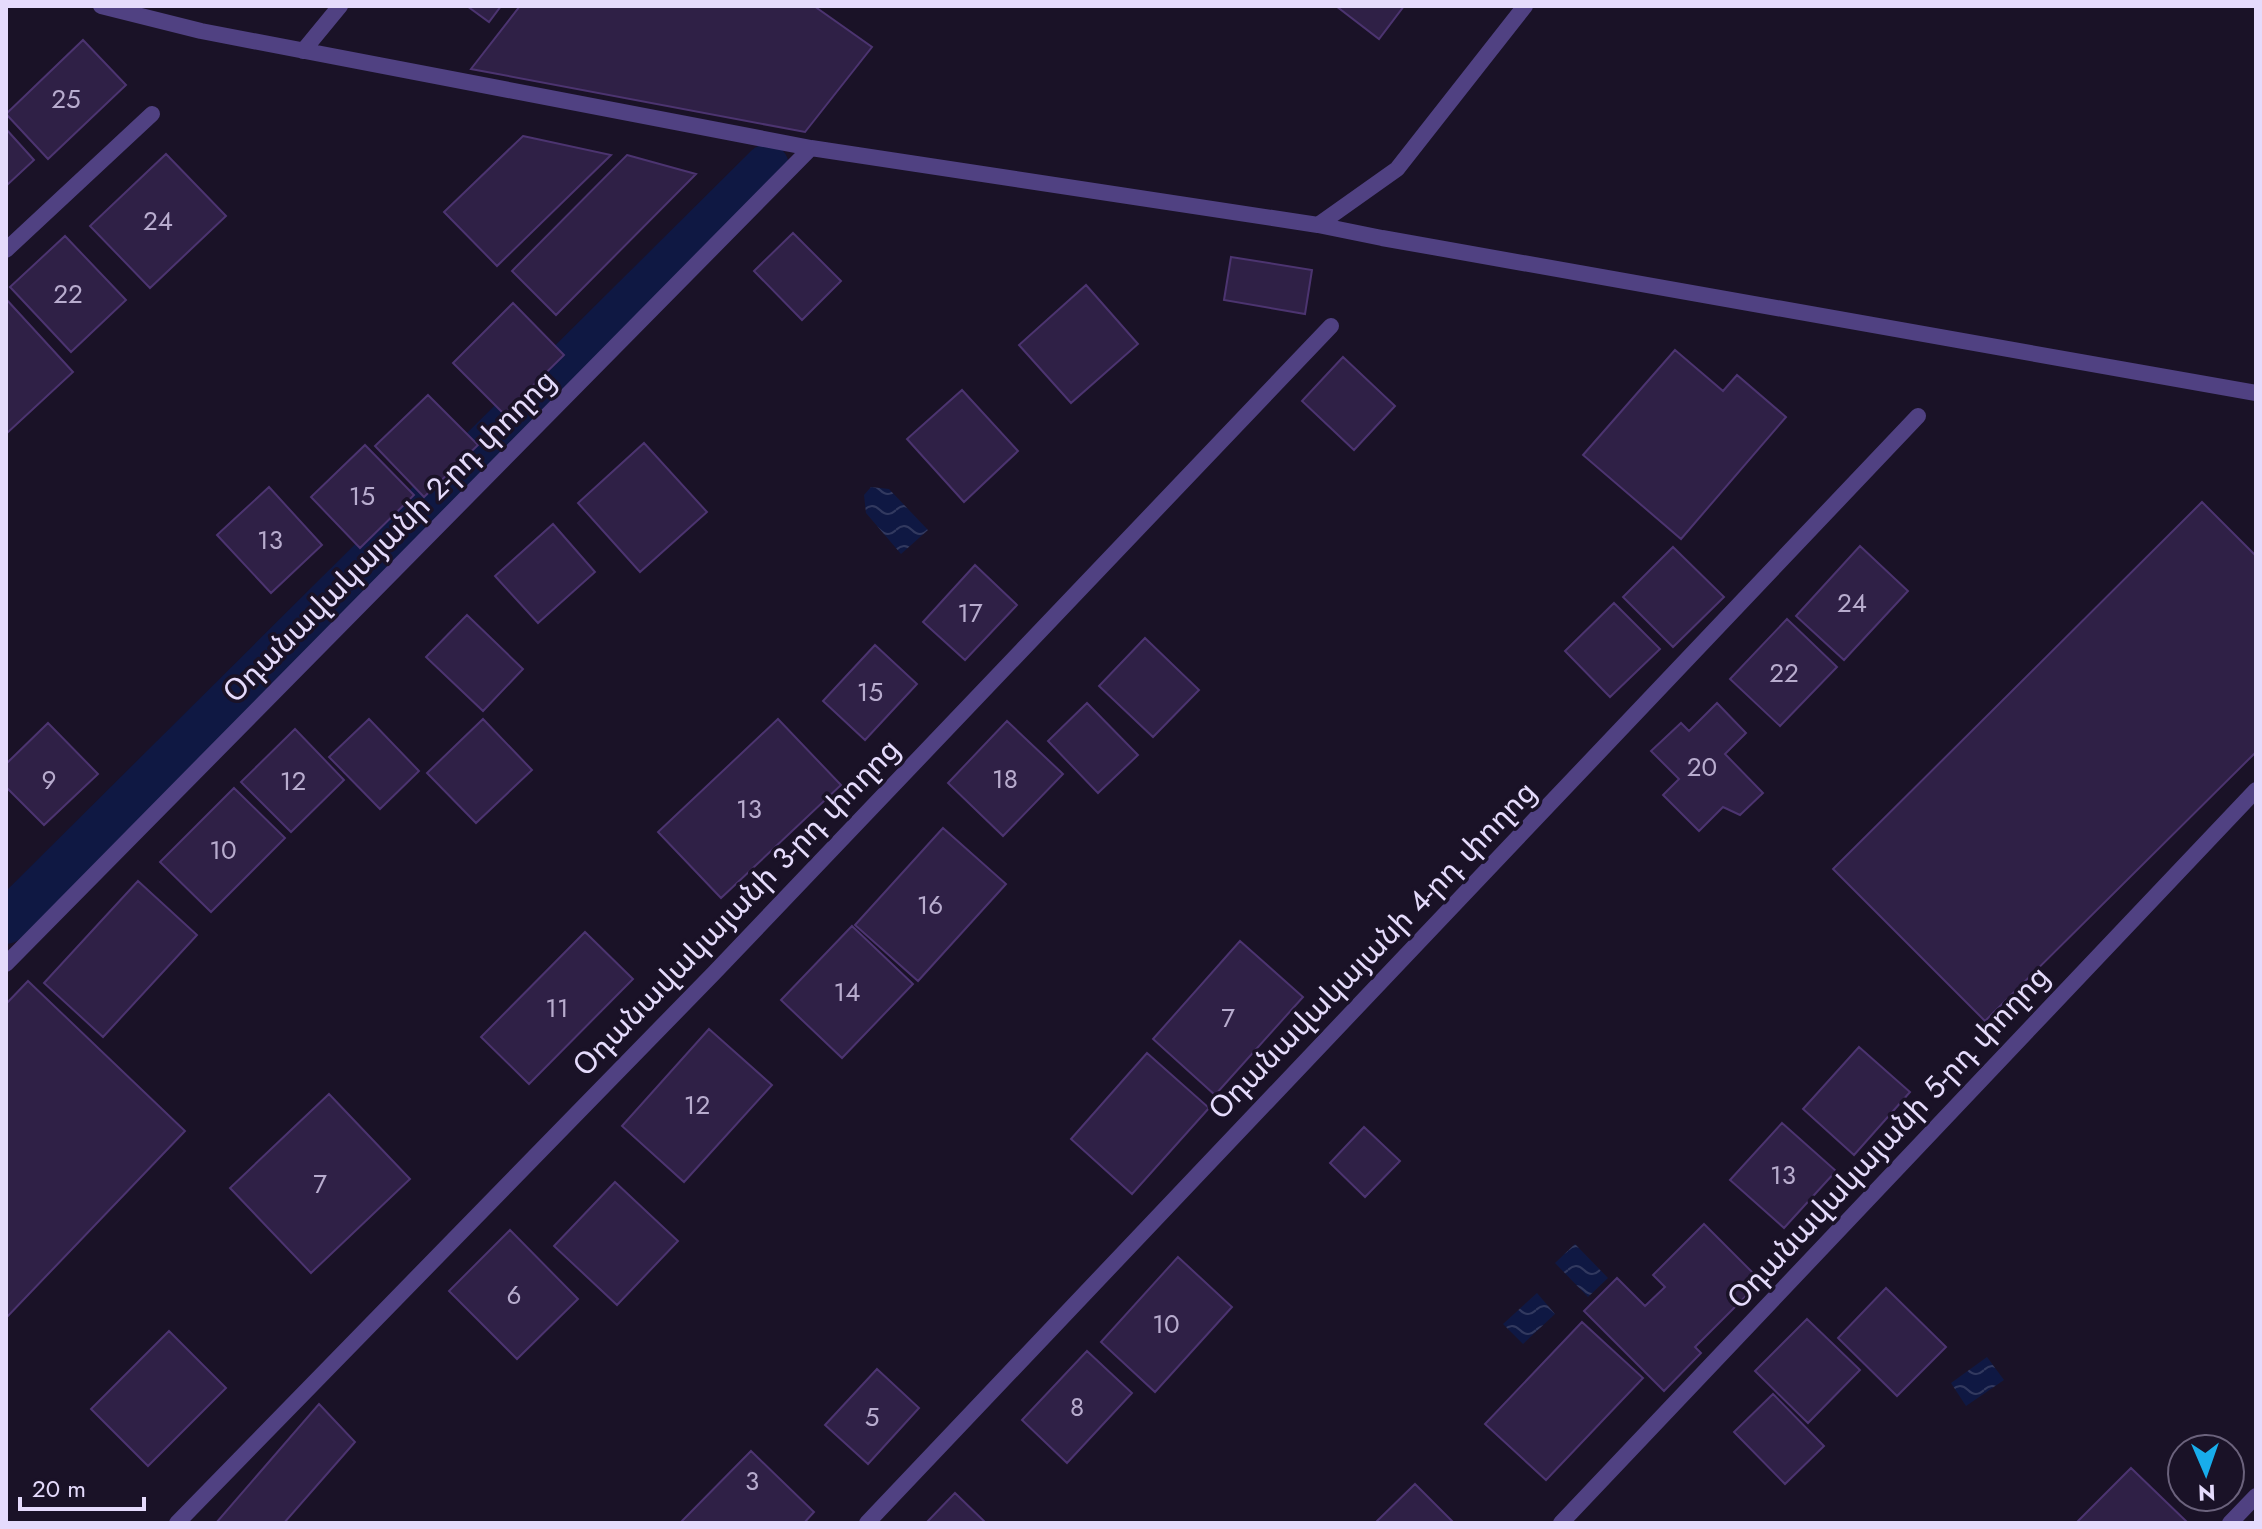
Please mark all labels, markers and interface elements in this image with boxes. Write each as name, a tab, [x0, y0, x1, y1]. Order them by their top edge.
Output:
house number: 25	[51, 80, 81, 118]
house number: 24	[143, 202, 173, 240]
house number: 22	[53, 275, 83, 313]
street label: Օդանավակայանի 2-րդ փողոց	[213, 360, 565, 712]
house number: 15	[349, 477, 375, 515]
house number: 13	[257, 521, 283, 559]
house number: 24	[1837, 584, 1867, 622]
house number: 17	[957, 594, 983, 632]
house number: 22	[1769, 654, 1799, 692]
house number: 15	[857, 673, 883, 711]
street label: Օդանավակայանի 3-րդ փողոց	[563, 728, 909, 1086]
house number: 20	[1687, 748, 1717, 786]
house number: 18	[992, 760, 1018, 798]
house number: 9	[42, 761, 56, 799]
house number: 12	[280, 762, 306, 800]
street label: Օդանավակայանի 4-րդ փողոց	[1198, 771, 1546, 1129]
house number: 13	[736, 790, 762, 828]
house number: 10	[209, 831, 237, 869]
house number: 16	[917, 886, 943, 924]
street label: Օդանավակայանի 5-րդ փողոց	[1717, 956, 2059, 1318]
house number: 14	[834, 973, 860, 1011]
house number: 11	[545, 989, 569, 1027]
house number: 7	[1221, 999, 1235, 1037]
house number: 12	[684, 1086, 710, 1124]
house number: 13	[1770, 1156, 1796, 1194]
house number: 7	[313, 1165, 327, 1203]
house number: 6	[507, 1276, 521, 1314]
house number: 10	[1152, 1305, 1180, 1343]
house number: 8	[1070, 1388, 1084, 1426]
house number: 5	[865, 1398, 879, 1436]
north arrow	[2166, 1433, 2246, 1513]
scale bar	[20, 1461, 144, 1511]
house number: 3	[745, 1462, 759, 1500]
text: 20 m	[32, 1471, 86, 1506]
text: N	[2197, 1477, 2216, 1509]

